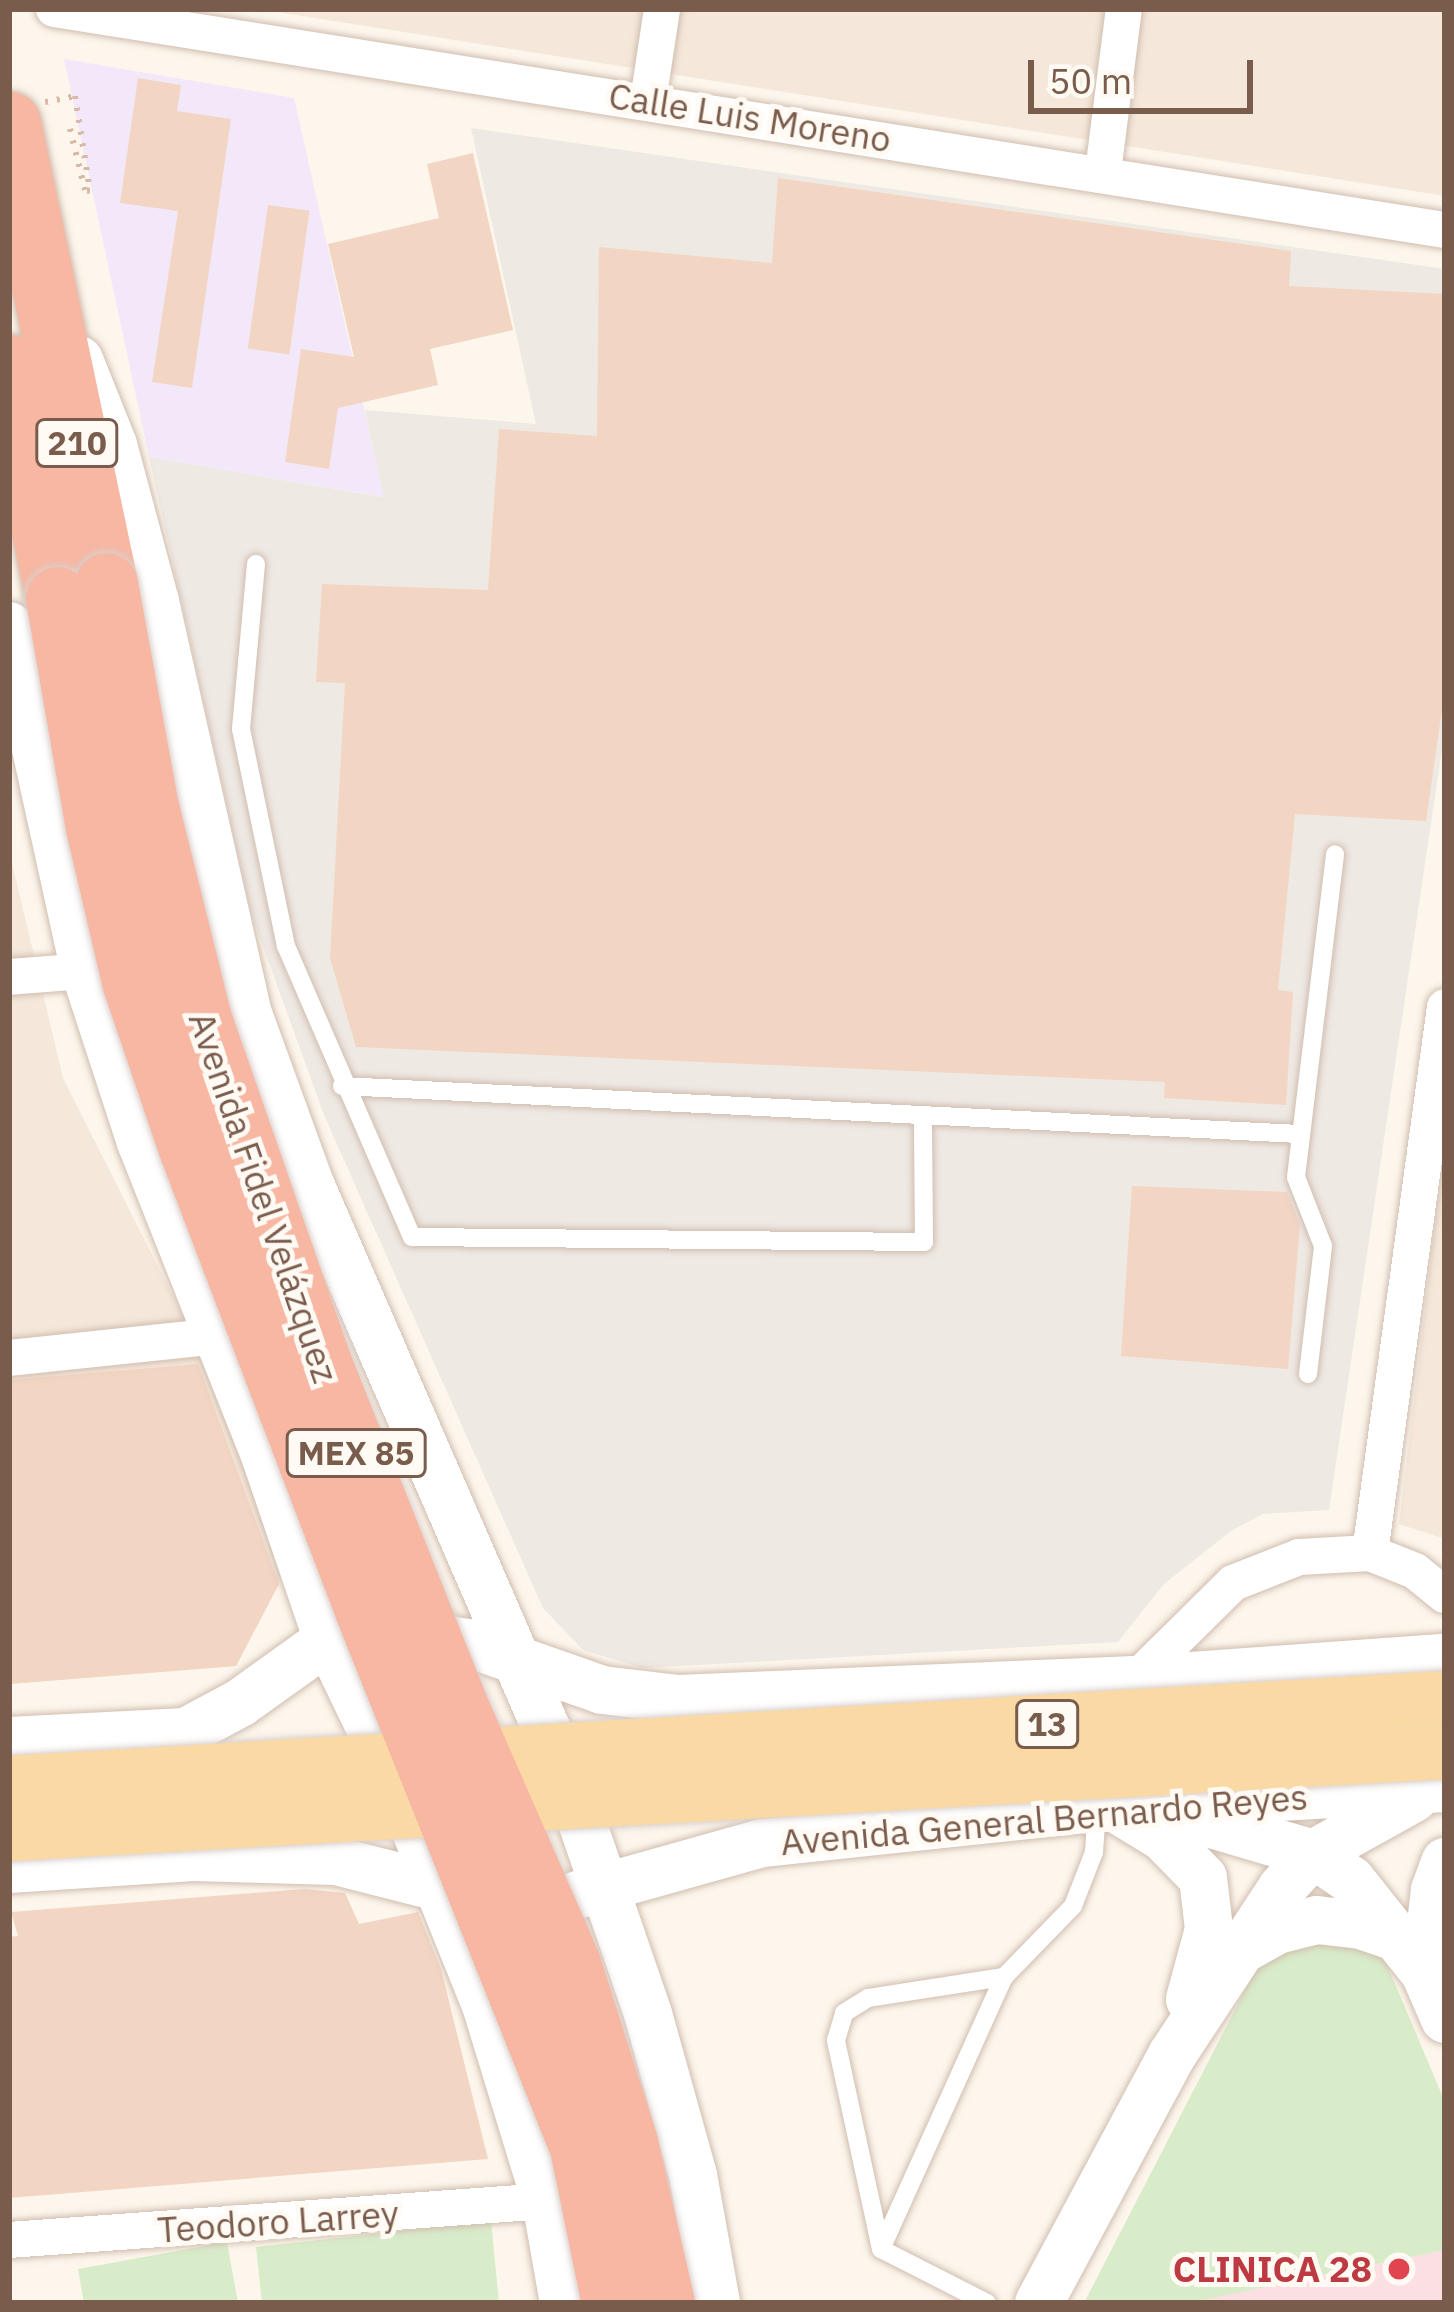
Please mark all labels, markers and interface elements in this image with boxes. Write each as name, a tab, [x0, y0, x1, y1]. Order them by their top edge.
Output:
scale bar	[1034, 36, 1259, 110]
text: 50 m	[1049, 57, 1132, 104]
street label: Calle Luis Moreno	[606, 73, 894, 161]
road number: 210	[35, 416, 119, 470]
street label: Avenida Fidel Velázquez	[180, 1006, 348, 1388]
road number: MEX 85	[284, 1426, 428, 1480]
road number: 13	[1014, 1697, 1080, 1751]
street label: Avenida General Bernardo Reyes	[779, 1774, 1309, 1864]
street label: Teodoro Larrey	[156, 2191, 400, 2251]
place label: CLINICA 28	[1173, 2247, 1372, 2291]
marker: CLINICA 28	[1383, 2253, 1415, 2285]

